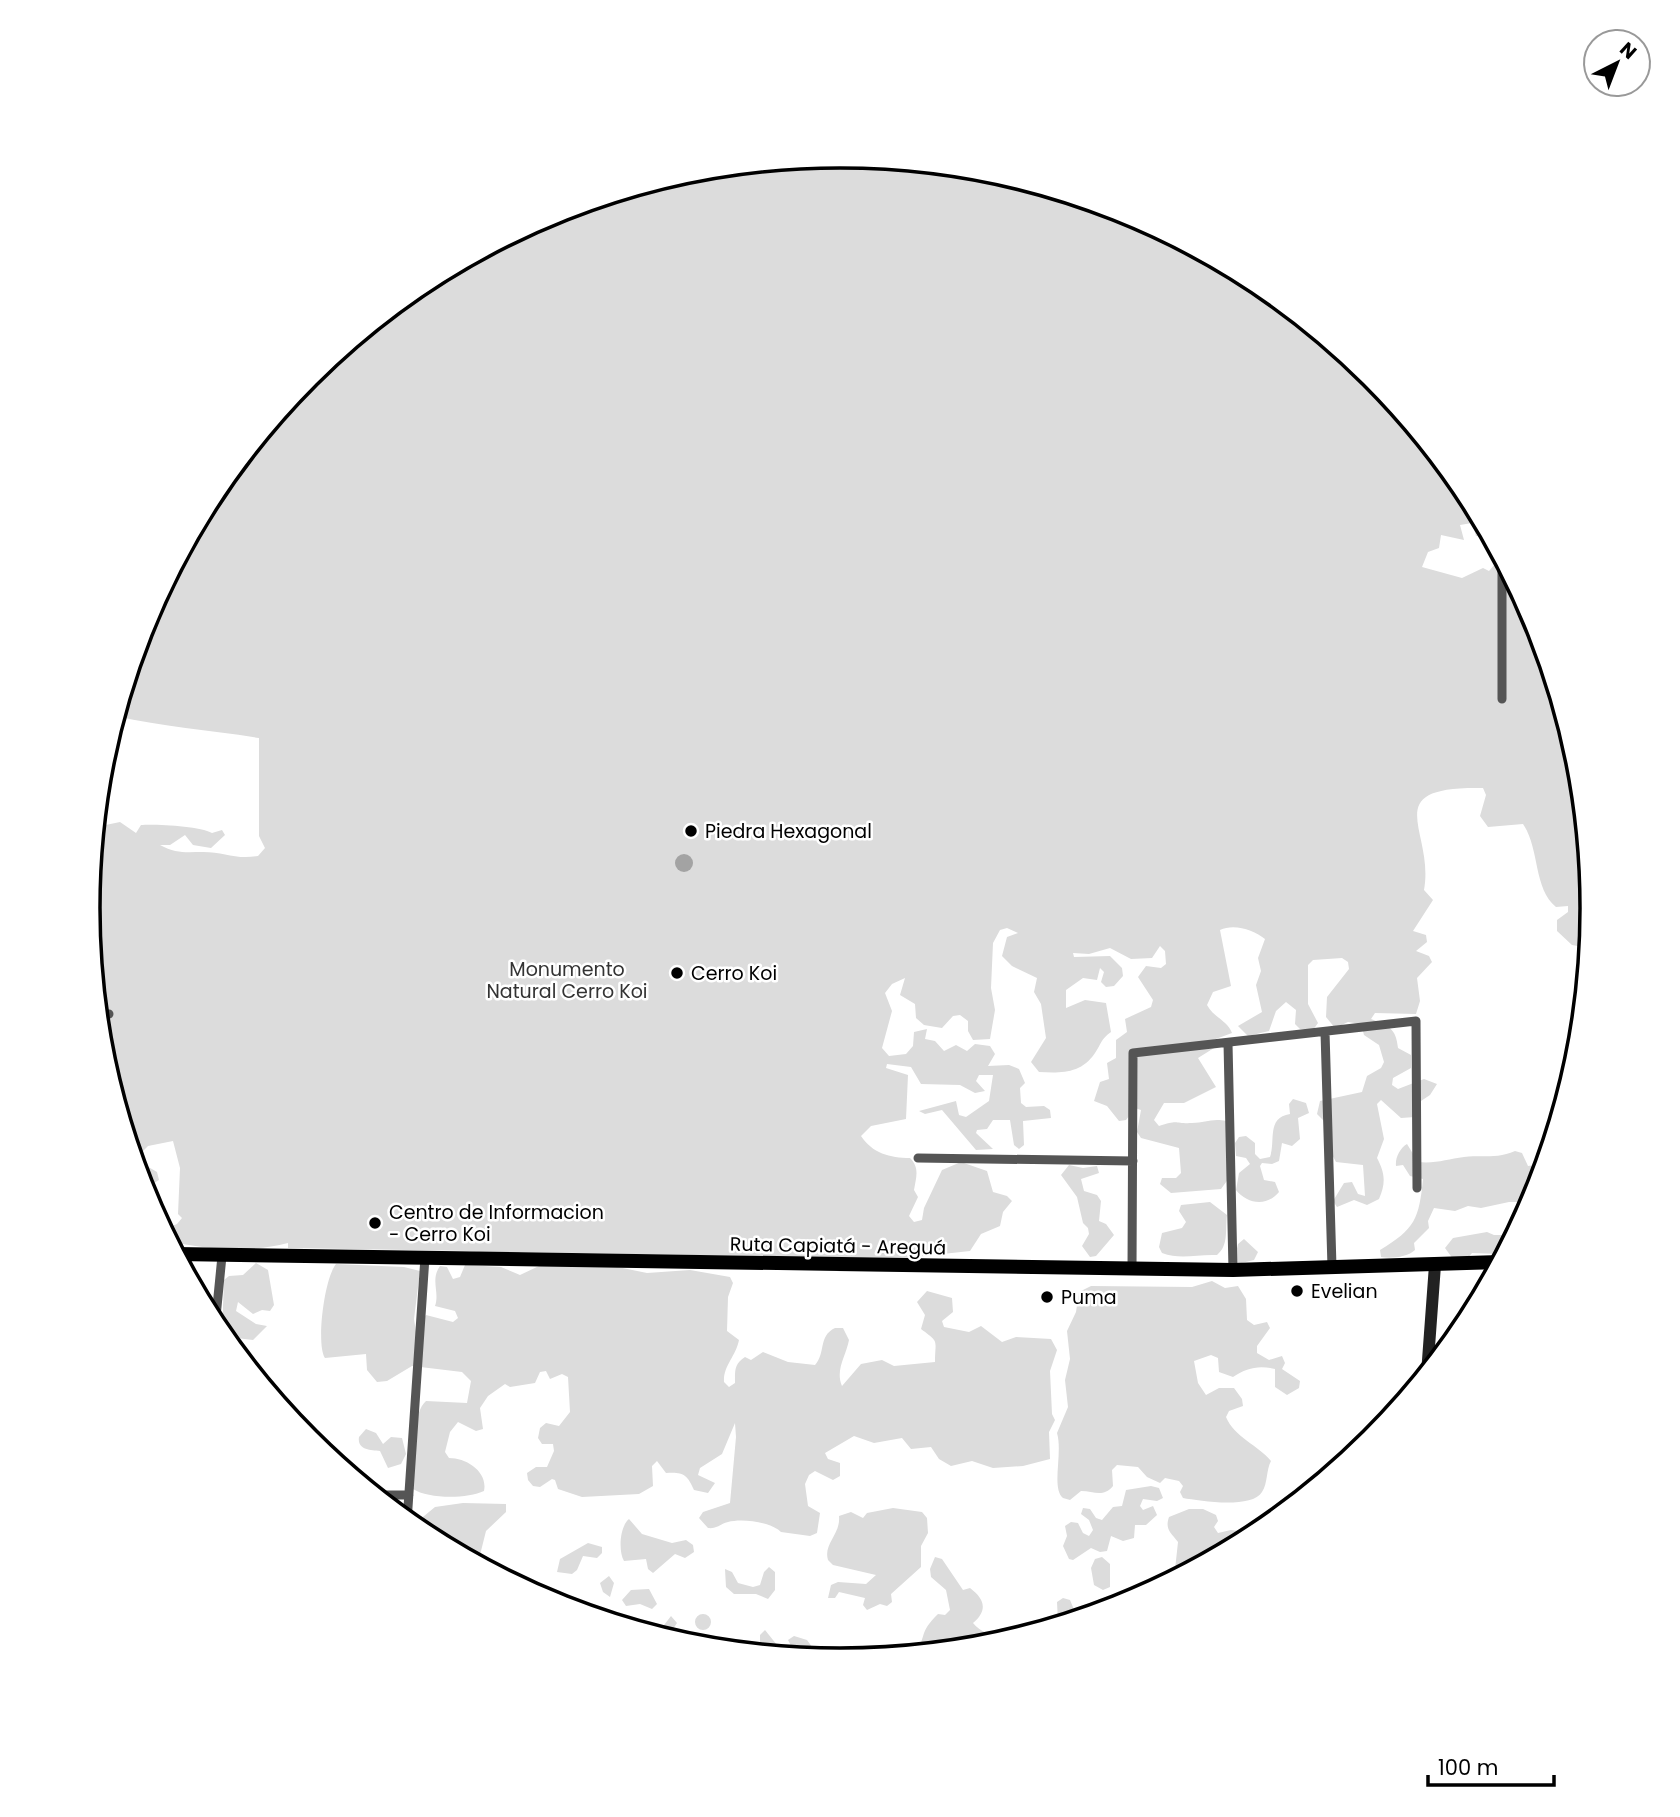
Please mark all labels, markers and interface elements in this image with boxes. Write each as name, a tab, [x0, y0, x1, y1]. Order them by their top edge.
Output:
north arrow	[1582, 28, 1652, 98]
text: N	[1614, 36, 1642, 66]
place label: Piedra Hexagonal	[705, 818, 872, 845]
marker: Piedra Hexagonal	[683, 823, 699, 839]
park label: Monumento Natural Cerro Koi	[486, 956, 648, 1005]
place label: Cerro Koi	[691, 960, 777, 987]
marker: Cerro Koi	[669, 965, 685, 981]
place label: Centro de Informacion - Cerro Koi	[389, 1199, 604, 1248]
marker: Centro de Informacion - Cerro Koi	[367, 1215, 383, 1231]
street label: Ruta Capiatá - Areguá	[730, 1231, 946, 1261]
place label: Evelian	[1311, 1278, 1378, 1305]
marker: Evelian	[1289, 1283, 1305, 1299]
place label: Puma	[1061, 1284, 1117, 1311]
marker: Puma	[1039, 1289, 1055, 1305]
scale bar	[1428, 1744, 1554, 1788]
text: 100 m	[1438, 1753, 1498, 1782]

